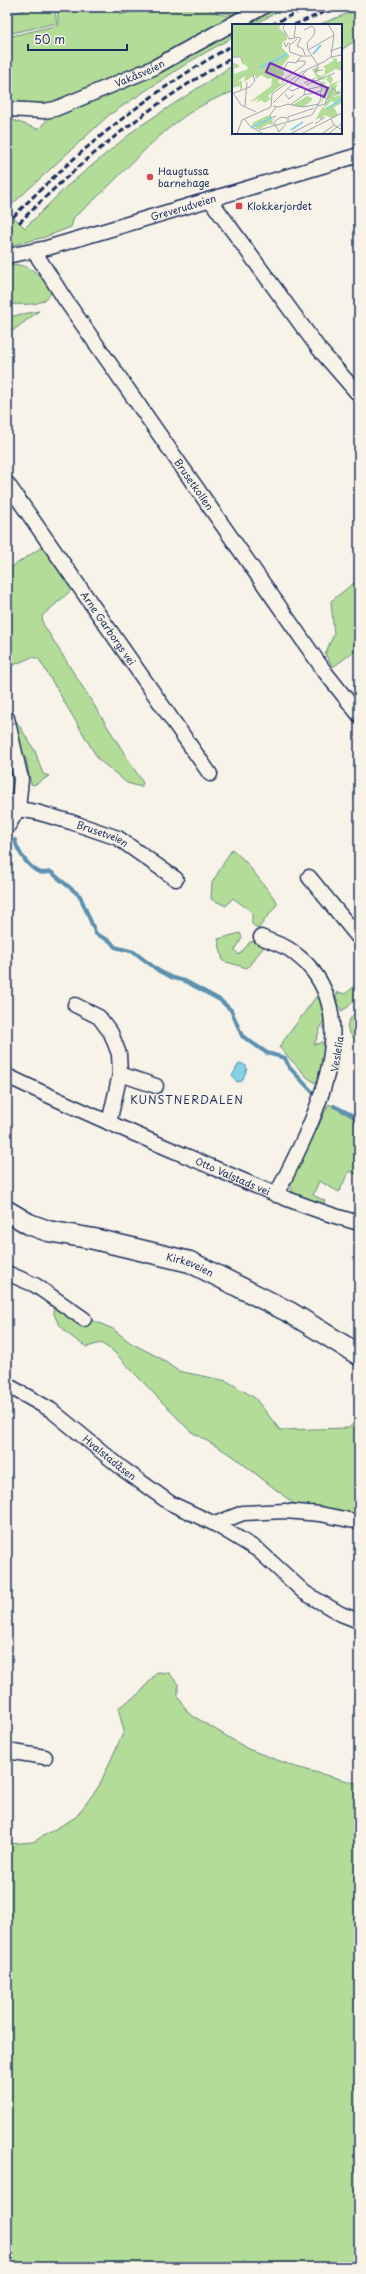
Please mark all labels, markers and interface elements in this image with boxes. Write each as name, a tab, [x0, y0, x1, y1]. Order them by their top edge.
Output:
inset map	[232, 24, 342, 134]
scale bar	[28, 26, 127, 52]
text: 50 m	[34, 30, 65, 48]
street label: Vakåsveien	[112, 55, 167, 90]
place label: Haugtussa barnehage	[158, 163, 210, 190]
marker: Haugtussa barnehage	[145, 172, 155, 182]
street label: Greverudveien	[149, 190, 218, 224]
place label: Klokkerjordet	[247, 198, 312, 213]
marker: Klokkerjordet	[234, 201, 244, 211]
street label: Brusetkollen	[171, 455, 218, 513]
street label: Arne Garborgs vei	[78, 588, 140, 668]
street label: Brusetveien	[75, 816, 132, 850]
street label: Veslelia	[326, 1034, 347, 1073]
district label: KUNSTNERDALEN	[130, 1091, 244, 1108]
street label: Otto Valstads vei	[193, 1153, 273, 1198]
street label: Kirkeveien	[165, 1249, 217, 1280]
street label: Hvalstadåsen	[80, 1431, 140, 1483]

